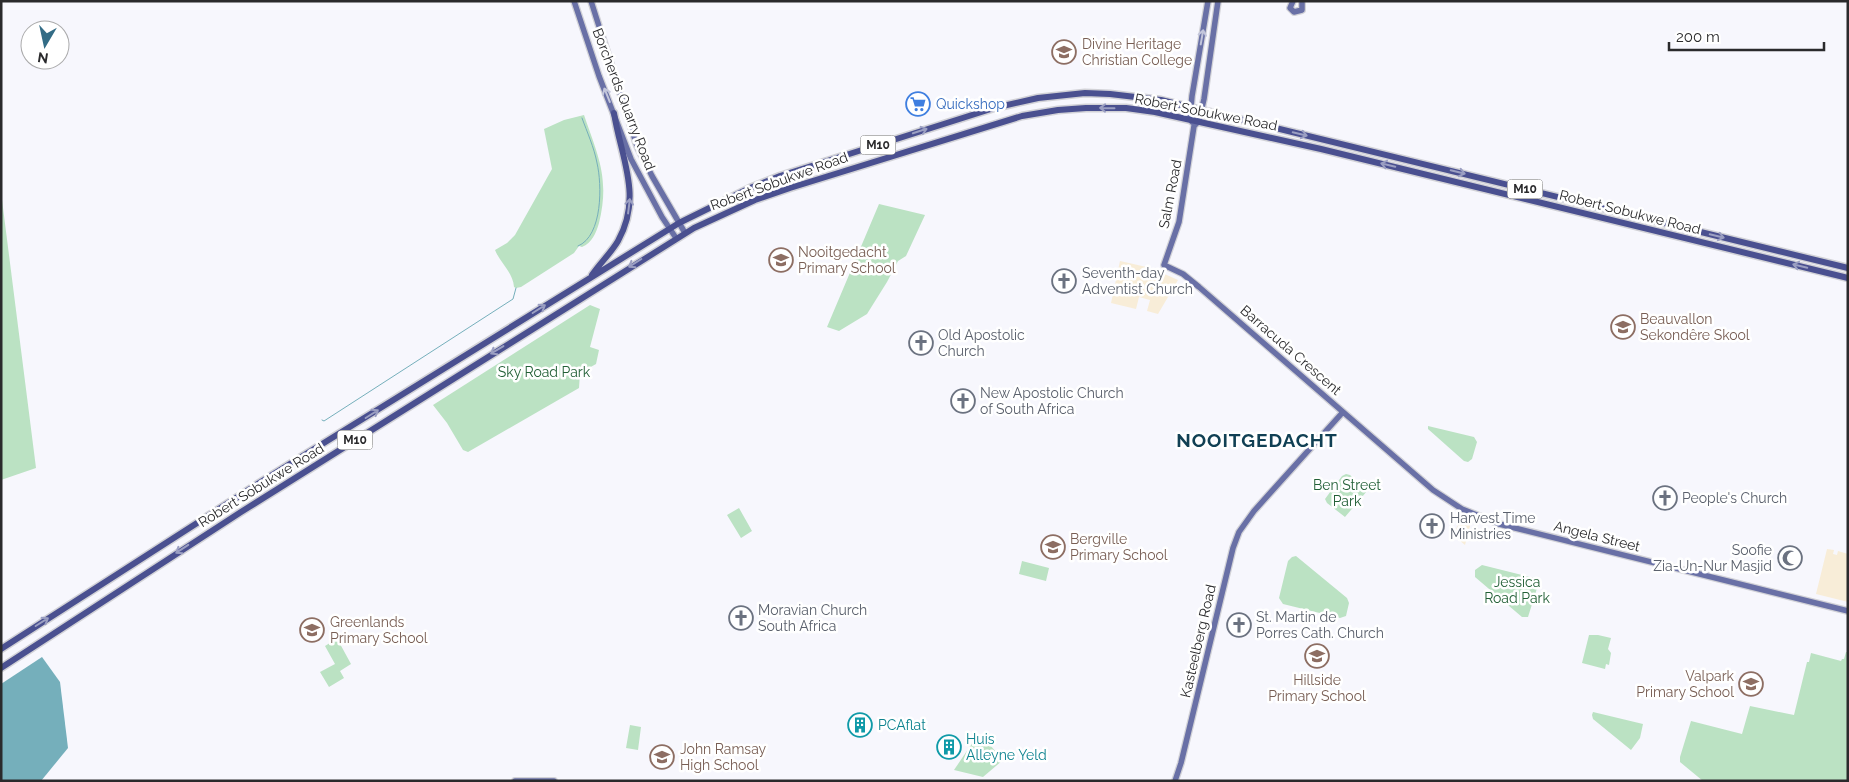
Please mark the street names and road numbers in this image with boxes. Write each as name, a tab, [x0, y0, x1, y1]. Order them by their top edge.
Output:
street label: Borcherds Quarry Road	[590, 26, 658, 172]
street label: Robert Sobukwe Road	[1133, 90, 1279, 134]
road number: M10	[860, 136, 896, 154]
street label: Robert Sobukwe Road	[708, 149, 850, 213]
street label: Salm Road	[1155, 158, 1185, 230]
road number: M10	[1508, 180, 1542, 198]
street label: Robert Sobukwe Road	[1558, 187, 1702, 237]
street label: Barracuda Crescent	[1237, 302, 1345, 398]
road number: M10	[338, 430, 372, 450]
street label: Robert Sobukwe Road	[195, 440, 327, 530]
street label: Angela Street	[1552, 518, 1642, 555]
street label: Kasteelberg Road	[1177, 583, 1219, 699]

